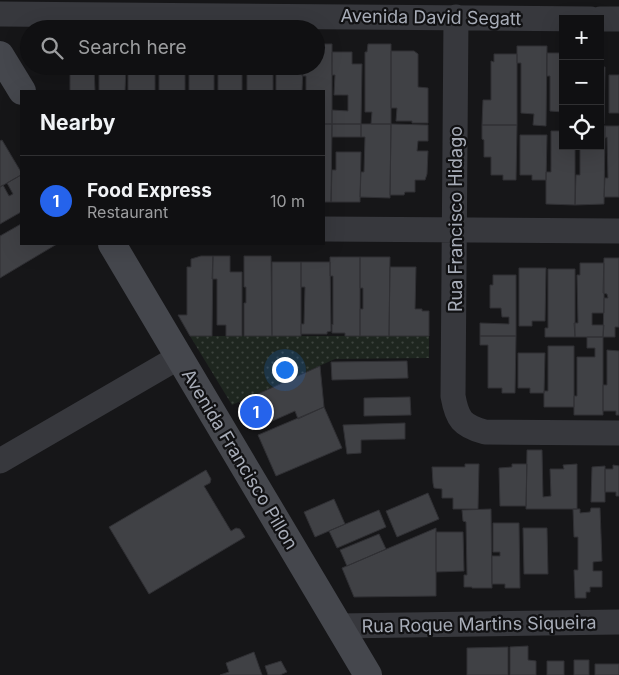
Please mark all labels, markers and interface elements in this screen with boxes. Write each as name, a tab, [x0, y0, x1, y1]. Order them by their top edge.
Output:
street label: Avenida David Segatt	[341, 5, 522, 29]
map controls	[559, 15, 604, 150]
button: +	[559, 15, 604, 60]
search box	[20, 20, 325, 75]
icon: search	[38, 34, 66, 62]
text: Search here	[78, 36, 187, 59]
button: −	[559, 60, 604, 105]
button: locate	[559, 105, 604, 150]
text: Nearby	[40, 110, 115, 135]
street label: Rua Francisco Hidago	[445, 126, 466, 312]
text: Food Express	[87, 179, 212, 202]
text: 1	[53, 191, 59, 211]
text: 10 m	[270, 191, 305, 211]
text: Restaurant	[87, 202, 168, 222]
your location	[272, 357, 298, 383]
street label: Avenida Francisco Pillon	[178, 365, 302, 553]
pin: 1	[240, 393, 272, 431]
street label: Rua Roque Martins Siqueira	[361, 611, 597, 637]

